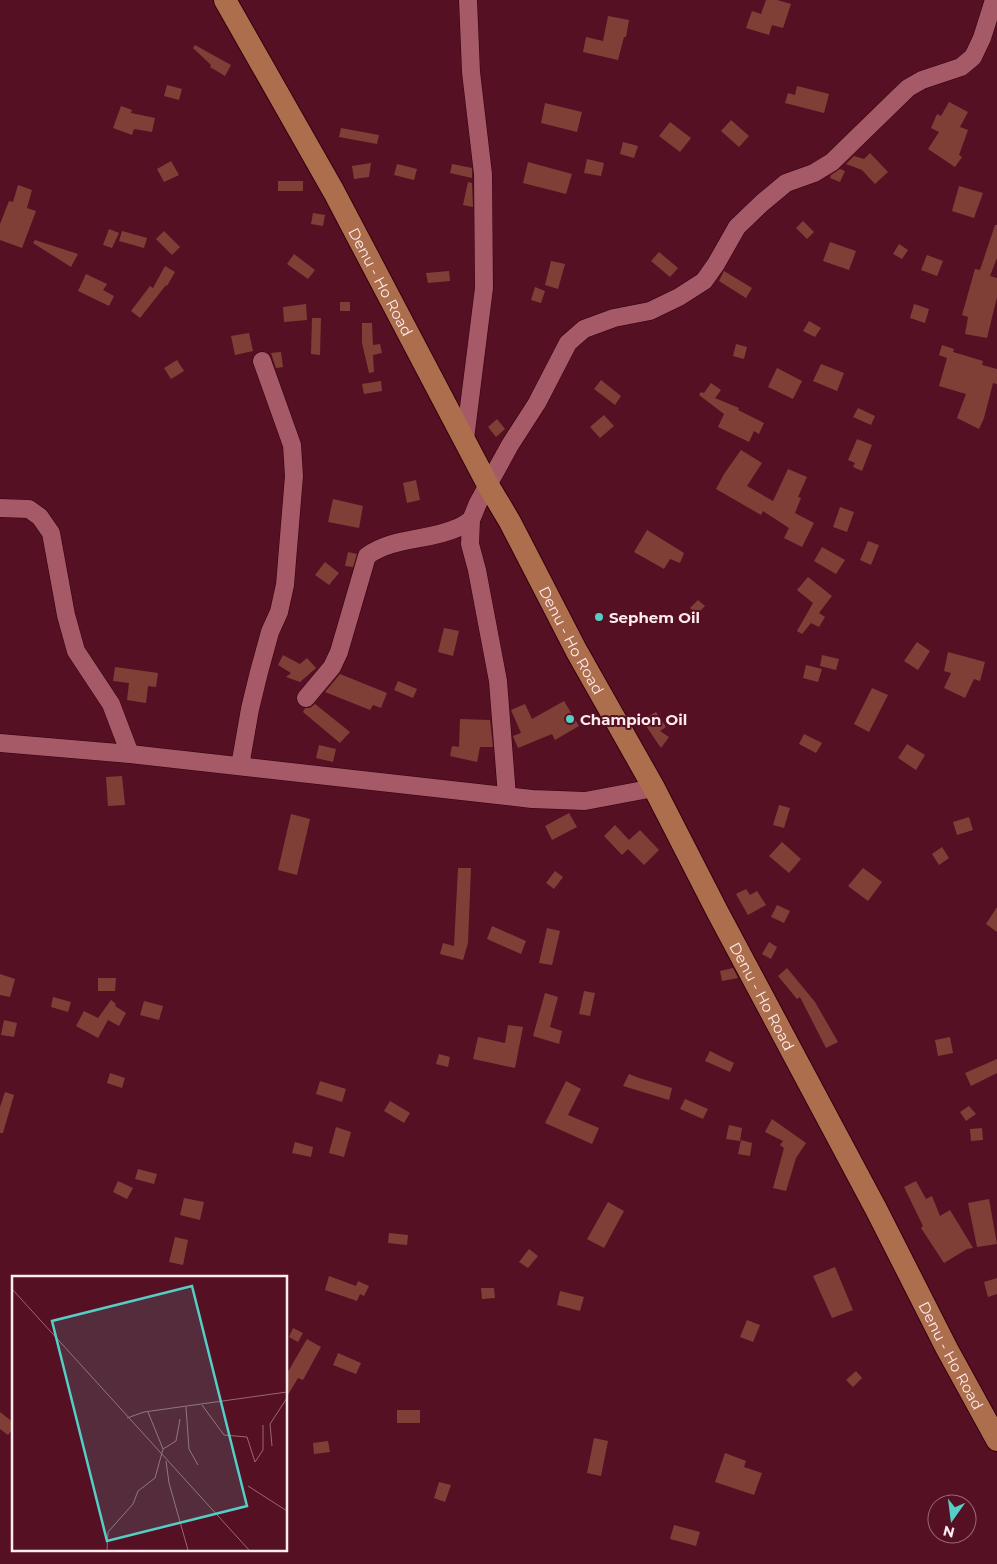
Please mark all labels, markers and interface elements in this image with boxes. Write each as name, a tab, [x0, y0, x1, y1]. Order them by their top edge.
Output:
street label: Denu - Ho Road	[345, 224, 417, 339]
street label: Denu - Ho Road	[535, 583, 608, 698]
place label: Sephem Oil	[609, 608, 700, 627]
marker: Sephem Oil	[593, 611, 605, 623]
place label: Champion Oil	[580, 710, 687, 729]
marker: Champion Oil	[564, 713, 576, 725]
street label: Denu - Ho Road	[726, 939, 799, 1054]
inset map	[12, 1276, 288, 1552]
street label: Denu - Ho Road	[915, 1298, 988, 1413]
north arrow	[927, 1494, 977, 1544]
text: N	[941, 1522, 957, 1542]

